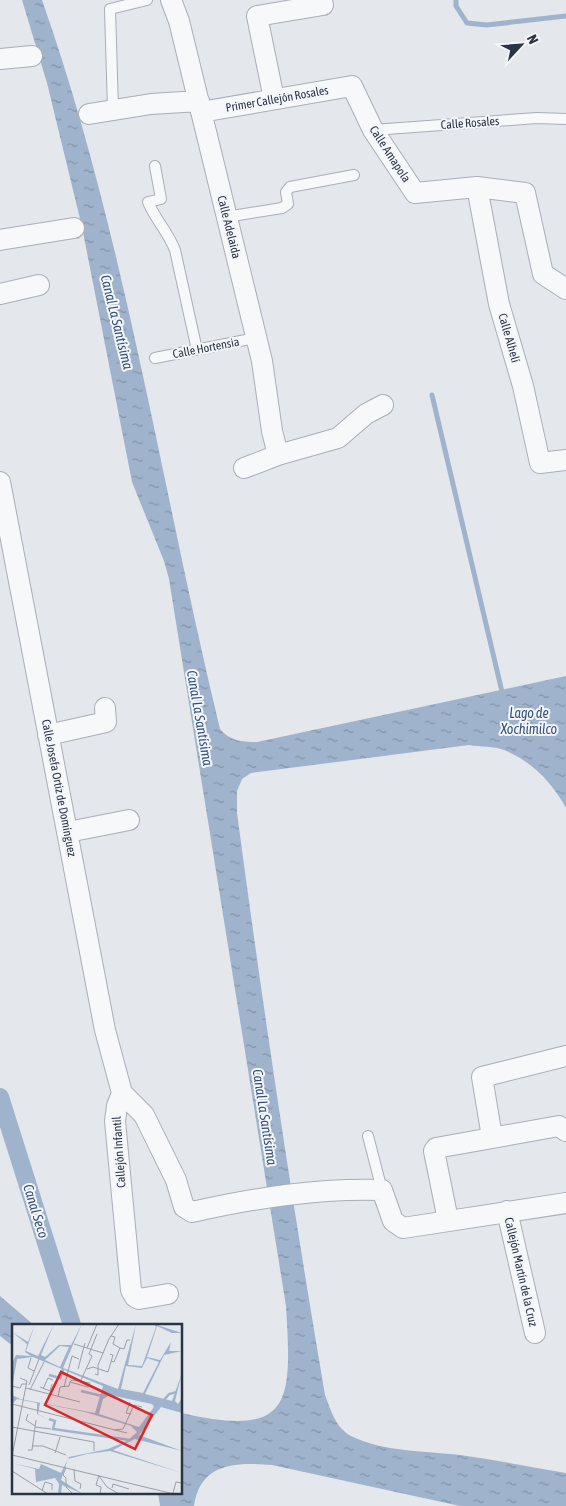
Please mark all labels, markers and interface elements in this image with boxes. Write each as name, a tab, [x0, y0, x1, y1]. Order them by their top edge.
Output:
north arrow	[496, 20, 546, 70]
text: N	[524, 32, 542, 47]
street label: Primer Callejón Rosales	[224, 83, 330, 115]
street label: Calle Rosales	[440, 114, 500, 132]
street label: Calle Amapola	[367, 123, 413, 185]
street label: Calle Adelaida	[214, 194, 244, 260]
water label: Canal La Santísima	[98, 273, 137, 371]
street label: Calle Alhelí	[495, 312, 523, 364]
street label: Calle Hortensia	[172, 335, 240, 361]
water label: Canal La Santísima	[184, 669, 216, 768]
water label: Lago de Xochimilco	[500, 705, 558, 737]
street label: Calle Josefa Ortiz de Domínguez	[39, 718, 79, 859]
water label: Canal La Santísima	[250, 1068, 281, 1167]
street label: Callejón Infantil	[109, 1115, 128, 1188]
water label: Canal Seco	[20, 1182, 52, 1240]
street label: Callejón Martín de la Cruz	[502, 1216, 541, 1329]
inset map	[12, 1324, 182, 1494]

